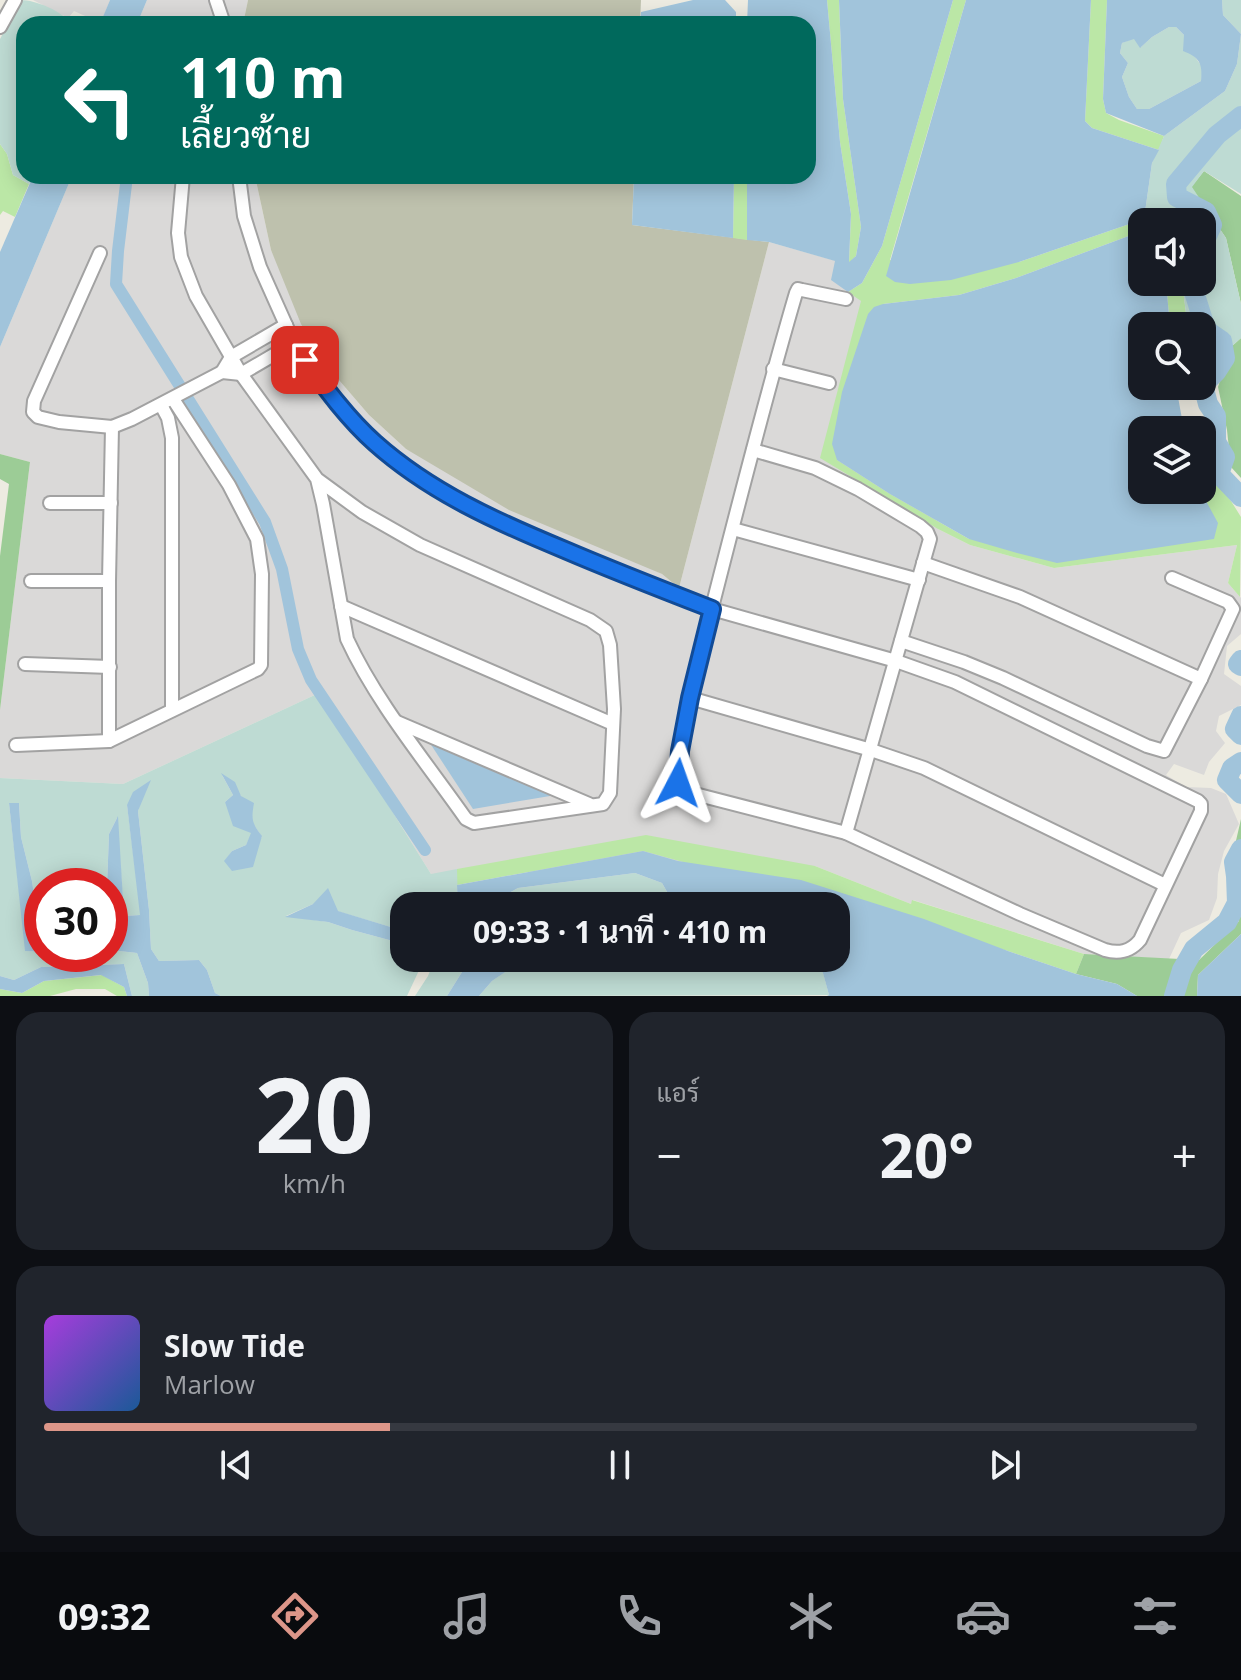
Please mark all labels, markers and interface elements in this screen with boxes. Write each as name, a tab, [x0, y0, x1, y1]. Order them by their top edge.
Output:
text: 110 m	[180, 38, 346, 114]
icon: left	[48, 48, 152, 152]
text: เลี้ยวซ้าย	[180, 110, 311, 159]
map controls	[1128, 208, 1216, 504]
button: sound	[1128, 208, 1216, 296]
button: search	[1128, 312, 1216, 400]
pin	[271, 326, 339, 394]
icon: arrive	[283, 338, 327, 382]
button: layers	[1128, 416, 1216, 504]
position arrow	[636, 741, 720, 825]
speed limit sign: 30	[24, 868, 128, 972]
text: 09:33 · 1 นาที · 410 m	[473, 911, 767, 952]
text: 20	[255, 1042, 374, 1183]
text: แอร์	[657, 1074, 699, 1110]
text: 20°	[880, 1114, 974, 1196]
text: −	[657, 1125, 682, 1185]
text: +	[1172, 1125, 1197, 1185]
text: km/h	[283, 1165, 346, 1201]
text: Slow Tide	[164, 1325, 305, 1366]
text: Marlow	[164, 1366, 255, 1402]
icon: previous	[214, 1443, 258, 1487]
icon: pause	[598, 1443, 642, 1487]
icon: next	[983, 1443, 1027, 1487]
icon: directions	[267, 1588, 323, 1644]
icon: music	[439, 1588, 495, 1644]
icon: phone	[611, 1588, 667, 1644]
icon: climate	[783, 1588, 839, 1644]
icon: car	[955, 1588, 1011, 1644]
icon: filters	[1127, 1588, 1183, 1644]
text: 09:32	[58, 1592, 151, 1641]

